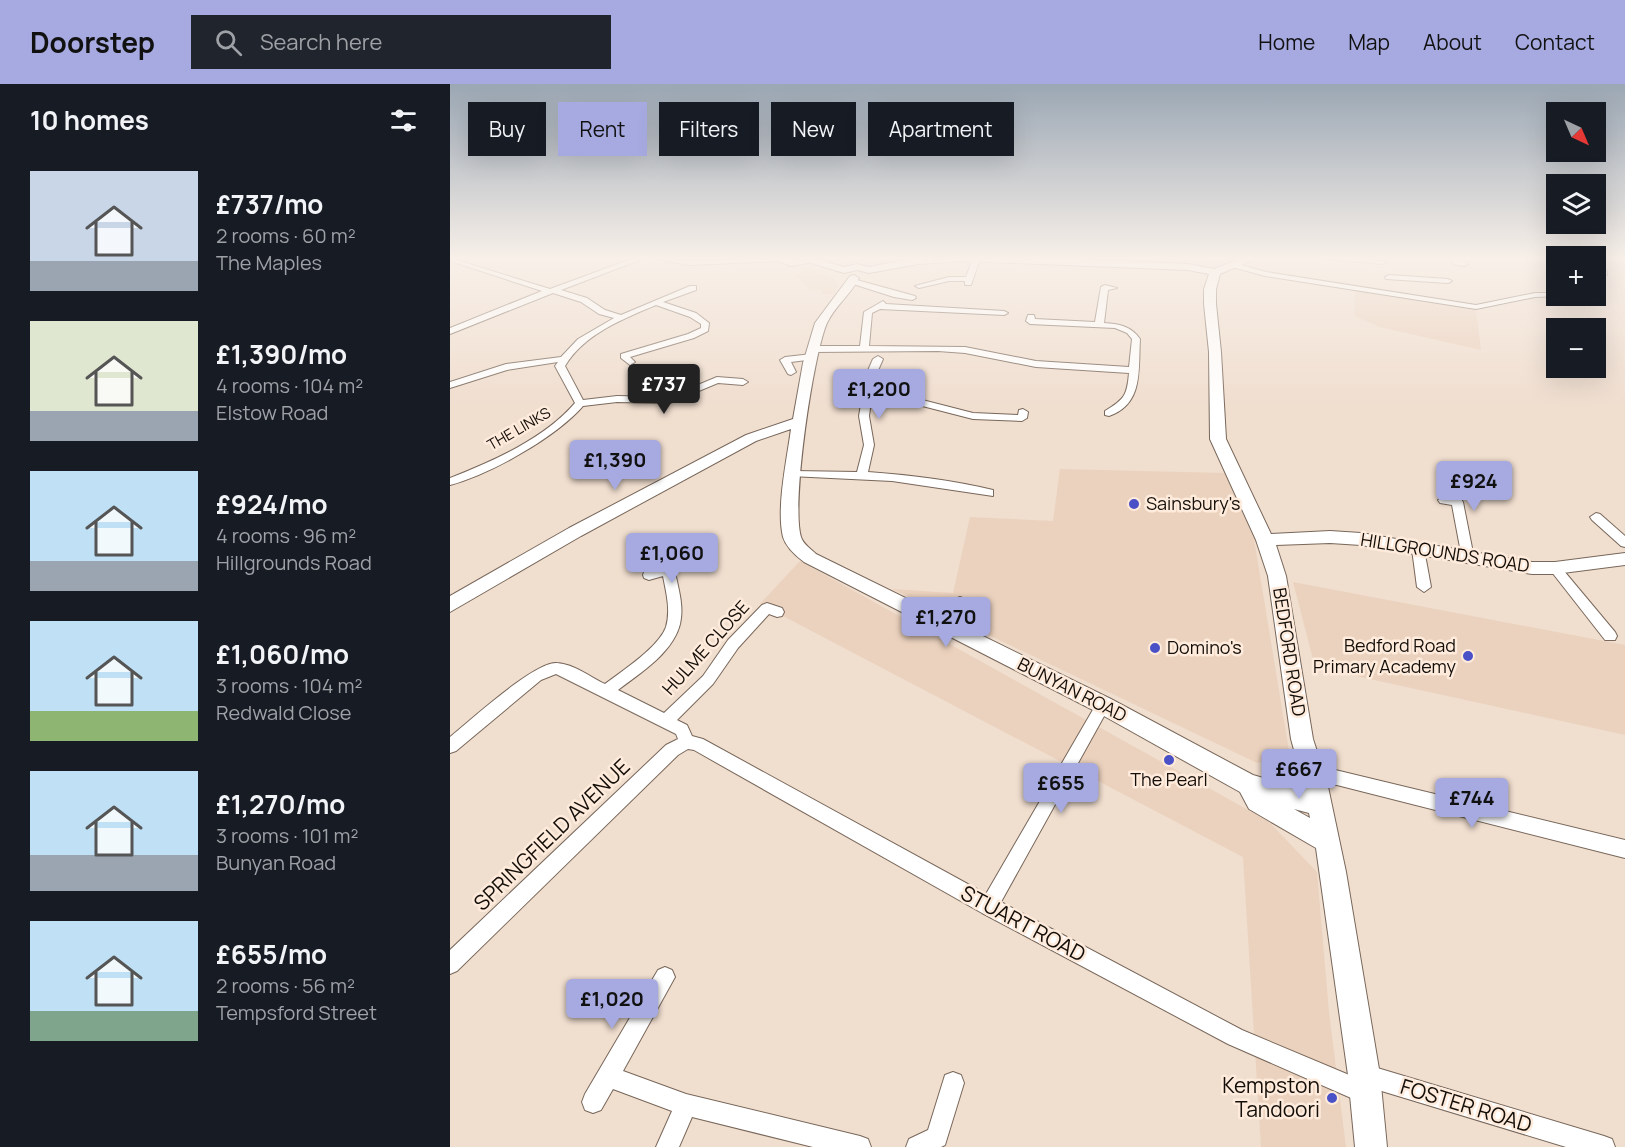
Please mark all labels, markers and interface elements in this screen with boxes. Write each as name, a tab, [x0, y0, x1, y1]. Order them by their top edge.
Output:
search box	[191, 15, 611, 69]
text: Doorstep	[30, 23, 155, 61]
icon: search	[212, 26, 245, 59]
text: Search here	[260, 27, 382, 57]
text: Home	[1258, 28, 1315, 56]
text: Map	[1348, 28, 1390, 56]
text: About	[1423, 28, 1482, 56]
text: Contact	[1515, 28, 1595, 56]
text: 10 homes	[30, 102, 149, 138]
chip: Buy	[468, 102, 546, 156]
chip: Rent	[558, 102, 647, 156]
chip: Filters	[659, 102, 759, 156]
chip: New	[771, 102, 856, 156]
chip: Apartment	[868, 102, 1014, 156]
north arrow	[1546, 102, 1606, 162]
map controls	[1546, 102, 1606, 378]
icon: filters	[387, 104, 420, 137]
button: layers	[1546, 174, 1606, 234]
text: £737/mo	[216, 186, 323, 222]
icon: home	[78, 195, 150, 267]
text: 2 rooms · 60 m²	[216, 222, 356, 249]
button: +	[1546, 246, 1606, 306]
text: The Maples	[216, 249, 322, 276]
button: −	[1546, 318, 1606, 378]
text: £1,390/mo	[216, 336, 347, 372]
icon: home	[78, 345, 150, 417]
pin: £737	[628, 364, 700, 415]
pin: £1,200	[830, 369, 928, 420]
text: £737	[642, 370, 686, 397]
text: 4 rooms · 104 m²	[216, 372, 363, 399]
text: £1,200	[847, 375, 911, 402]
text: Elstow Road	[216, 399, 328, 426]
street label: THE LINKS	[483, 402, 554, 455]
pin: £1,390	[566, 440, 664, 491]
text: £1,390	[584, 446, 646, 473]
pin: £924	[1438, 461, 1510, 512]
text: £924	[1450, 467, 1498, 494]
text: £924/mo	[216, 486, 328, 522]
place label: Sainsbury's	[1146, 491, 1241, 515]
icon: home	[78, 495, 150, 567]
marker: Sainsbury's	[1127, 497, 1141, 511]
text: 4 rooms · 96 m²	[216, 522, 356, 549]
street label: HILLGROUNDS ROAD	[1359, 527, 1531, 577]
pin: £1,060	[623, 533, 721, 584]
text: £1,060	[640, 539, 704, 566]
text: Hillgrounds Road	[216, 549, 372, 576]
street label: BEDFORD ROAD	[1268, 586, 1312, 718]
street label: HULME CLOSE	[656, 595, 754, 700]
pin: £1,270	[897, 597, 995, 648]
text: £1,270	[915, 603, 977, 630]
place label: Bedford Road Primary Academy	[1313, 633, 1456, 678]
place label: Domino's	[1167, 635, 1242, 659]
text: £1,060/mo	[216, 636, 349, 672]
marker: Domino's	[1148, 641, 1162, 655]
icon: home	[78, 645, 150, 717]
marker: Bedford Road Primary Academy	[1461, 649, 1475, 663]
street label: BUNYAN ROAD	[1014, 651, 1131, 727]
text: 3 rooms · 104 m²	[216, 672, 362, 699]
text: Redwald Close	[216, 699, 351, 726]
pin: £667	[1263, 749, 1335, 800]
street label: SPRINGFIELD AVENUE	[467, 752, 635, 916]
marker: The Pearl	[1162, 753, 1176, 767]
text: £667	[1276, 755, 1322, 782]
pin: £655	[1025, 763, 1097, 814]
place label: The Pearl	[1130, 767, 1208, 791]
text: £655	[1037, 769, 1085, 796]
pin: £744	[1436, 778, 1508, 829]
text: £744	[1449, 784, 1495, 811]
text: £1,270/mo	[216, 786, 345, 822]
icon: home	[78, 795, 150, 867]
text: 3 rooms · 101 m²	[216, 822, 358, 849]
text: Bunyan Road	[216, 849, 336, 876]
street label: STUART ROAD	[956, 878, 1091, 968]
text: £655/mo	[216, 936, 327, 972]
icon: home	[78, 945, 150, 1017]
text: 2 rooms · 56 m²	[216, 972, 355, 999]
pin: £1,020	[563, 979, 661, 1030]
text: £1,020	[580, 985, 644, 1012]
text: Tempsford Street	[216, 999, 377, 1026]
place label: Kempston Tandoori	[1222, 1071, 1320, 1123]
street label: FOSTER ROAD	[1397, 1072, 1535, 1138]
marker: Kempston Tandoori	[1325, 1091, 1339, 1105]

